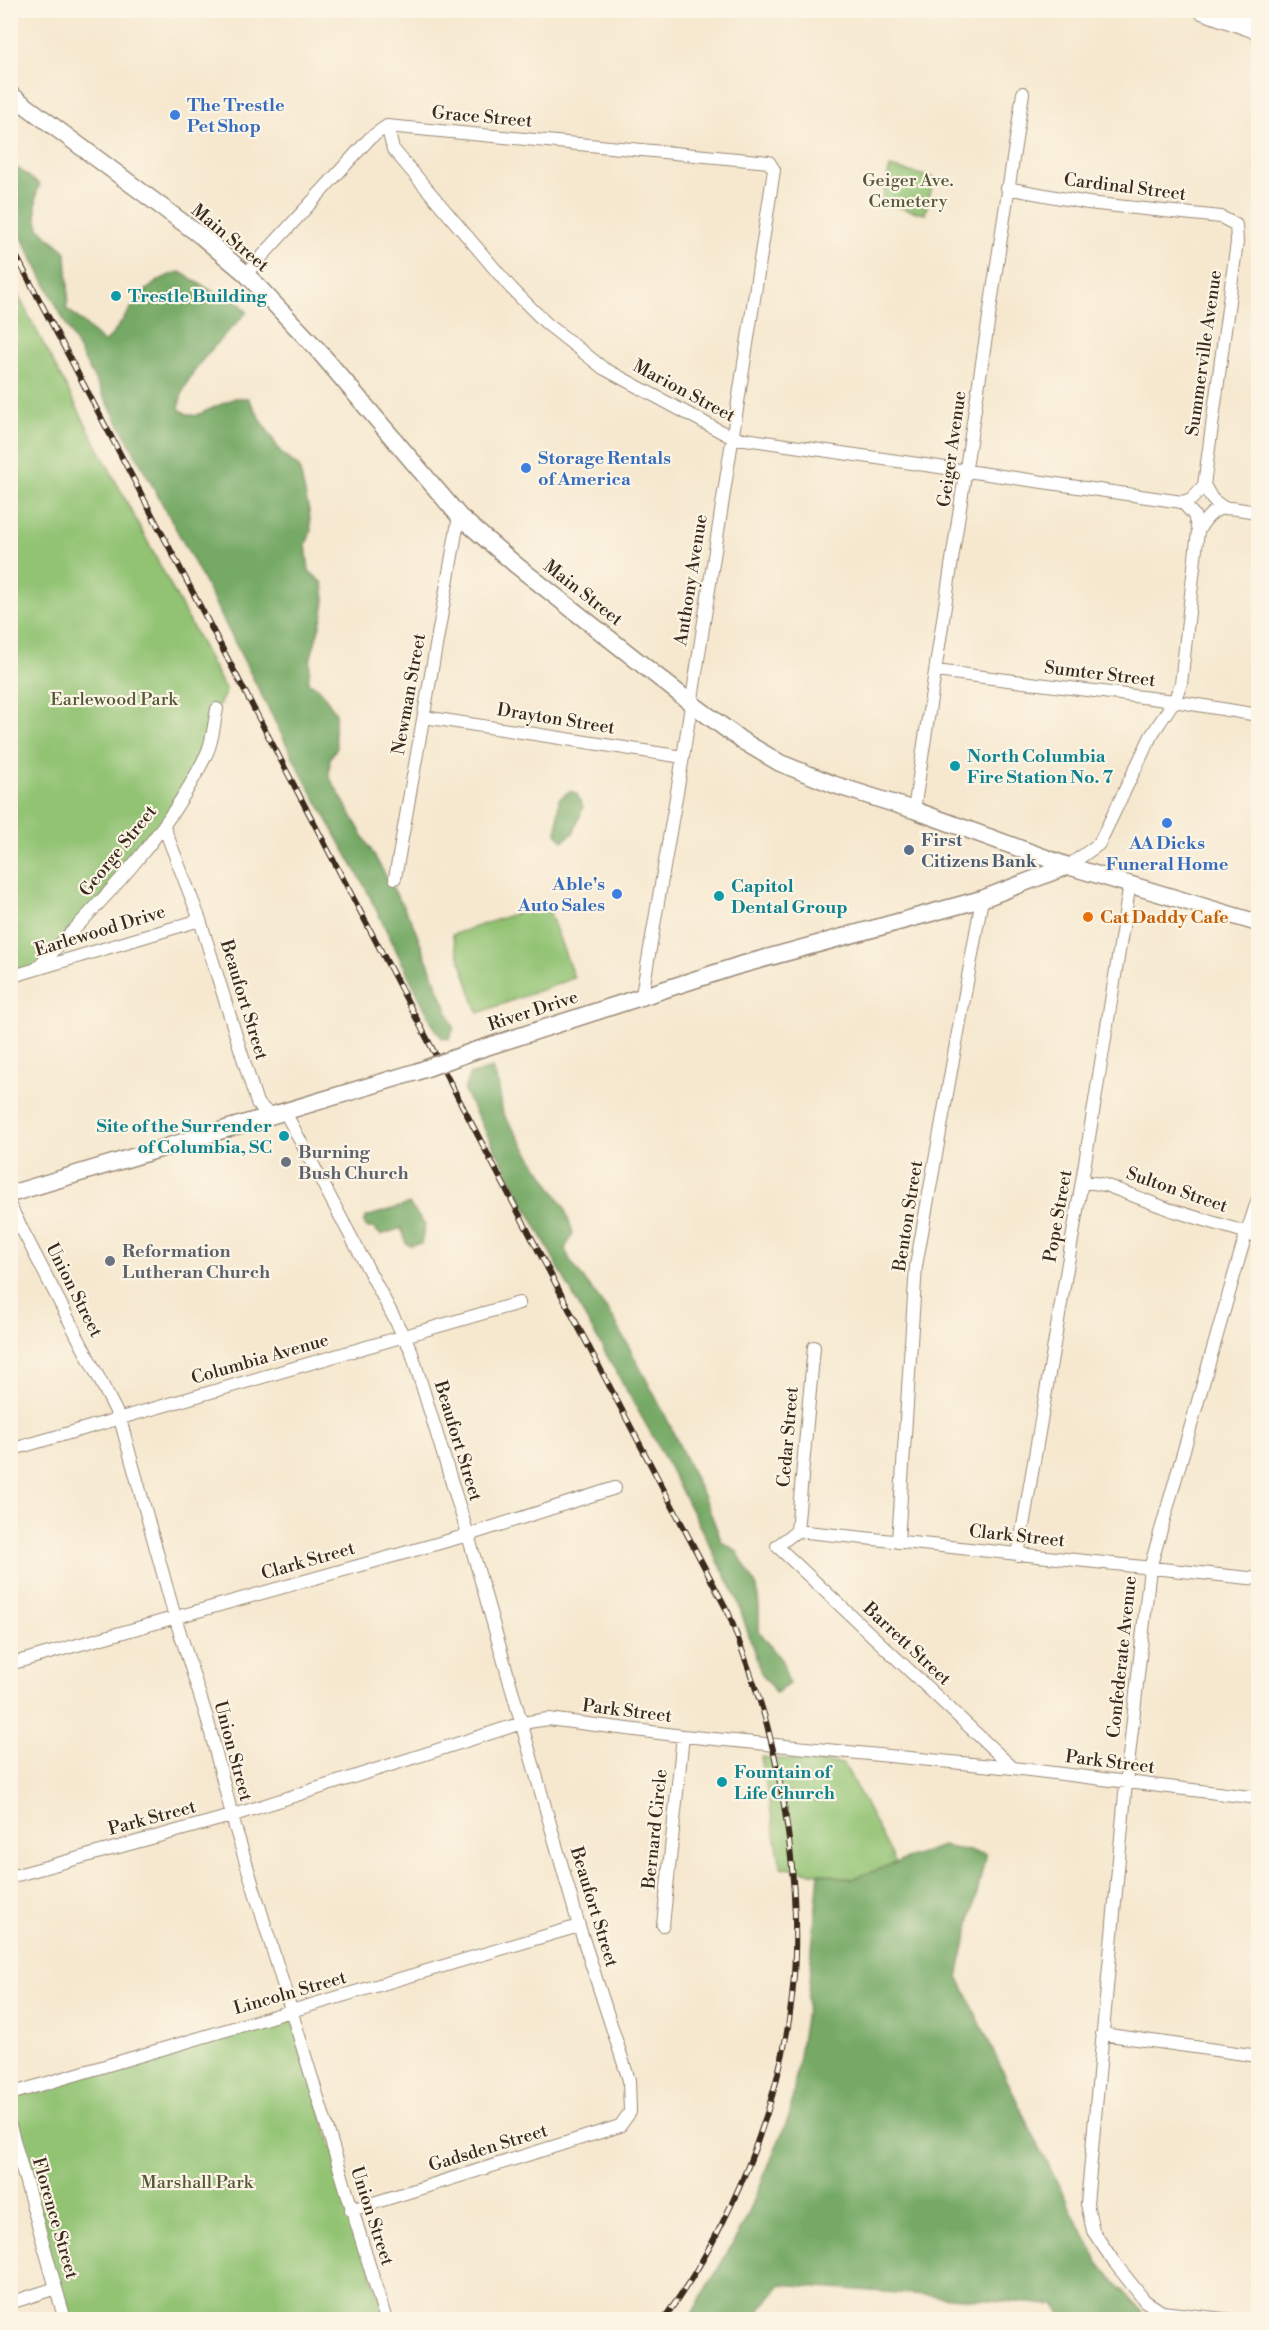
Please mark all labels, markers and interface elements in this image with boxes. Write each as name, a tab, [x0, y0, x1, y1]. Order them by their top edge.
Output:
place label: The Trestle Pet Shop	[187, 94, 285, 138]
street label: Grace Street	[431, 101, 534, 133]
marker: The Trestle Pet Shop	[168, 108, 182, 122]
street label: Cardinal Street	[1063, 168, 1188, 206]
park label: Geiger Ave. Cemetery	[862, 169, 954, 213]
street label: Main Street	[186, 199, 274, 278]
street label: Summerville Avenue	[1181, 269, 1227, 437]
place label: Trestle Building	[128, 285, 267, 308]
marker: Trestle Building	[109, 289, 123, 303]
street label: Marion Street	[629, 354, 740, 428]
street label: Geiger Avenue	[932, 389, 972, 509]
place label: Storage Rentals of America	[538, 447, 671, 491]
marker: Storage Rentals of America	[519, 461, 533, 475]
street label: Anthony Avenue	[669, 513, 713, 648]
street label: Main Street	[539, 555, 628, 631]
street label: Newman Street	[387, 631, 431, 756]
street label: Sumter Street	[1043, 656, 1158, 692]
park label: Earlewood Park	[50, 688, 179, 711]
street label: Drayton Street	[495, 698, 617, 740]
place label: North Columbia Fire Station No. 7	[967, 745, 1113, 789]
marker: North Columbia Fire Station No. 7	[948, 759, 962, 773]
street label: George Street	[74, 800, 162, 901]
marker: AA Dicks Funeral Home	[1160, 816, 1174, 830]
place label: First Citizens Bank	[921, 829, 1038, 873]
place label: AA Dicks Funeral Home	[1106, 832, 1229, 876]
marker: First Citizens Bank	[902, 843, 916, 857]
place label: Able's Auto Sales	[517, 873, 605, 917]
place label: Capitol Dental Group	[731, 875, 848, 919]
marker: Able's Auto Sales	[610, 887, 624, 901]
marker: Capitol Dental Group	[712, 889, 726, 903]
street label: Earlewood Drive	[32, 900, 168, 962]
place label: Cat Daddy Cafe	[1100, 906, 1229, 929]
marker: Cat Daddy Cafe	[1081, 910, 1095, 924]
street label: Beaufort Street	[214, 936, 273, 1064]
street label: River Drive	[485, 986, 581, 1036]
place label: Site of the Surrender of Columbia, SC	[97, 1115, 272, 1159]
marker: Site of the Surrender of Columbia, SC	[277, 1129, 291, 1143]
place label: Burning Bush Church	[298, 1141, 409, 1185]
marker: Burning Bush Church	[279, 1155, 293, 1169]
street label: Benton Street	[888, 1158, 928, 1274]
street label: Sulton Street	[1123, 1162, 1231, 1218]
street label: Pope Street	[1039, 1167, 1078, 1264]
street label: Union Street	[40, 1239, 108, 1342]
place label: Reformation Lutheran Church	[122, 1240, 270, 1284]
marker: Reformation Lutheran Church	[103, 1254, 117, 1268]
street label: Columbia Avenue	[188, 1328, 332, 1390]
street label: Beaufort Street	[428, 1377, 487, 1505]
street label: Cedar Street	[772, 1385, 804, 1488]
street label: Clark Street	[968, 1520, 1067, 1553]
street label: Clark Street	[259, 1536, 358, 1585]
street label: Confederate Avenue	[1102, 1575, 1142, 1739]
street label: Barrett Street	[857, 1597, 956, 1691]
street label: Park Street	[581, 1694, 674, 1728]
street label: Union Street	[209, 1698, 258, 1804]
street label: Park Street	[1064, 1745, 1157, 1779]
place label: Fountain of Life Church	[734, 1761, 835, 1805]
street label: Bernard Circle	[637, 1768, 673, 1891]
marker: Fountain of Life Church	[715, 1775, 729, 1789]
street label: Park Street	[106, 1795, 199, 1841]
street label: Beaufort Street	[564, 1843, 623, 1971]
street label: Lincoln Street	[231, 1966, 350, 2020]
street label: Gadsden Street	[426, 2119, 551, 2177]
street label: Florence Street	[27, 2155, 84, 2282]
street label: Union Street	[345, 2163, 399, 2269]
park label: Marshall Park	[141, 2171, 255, 2194]

